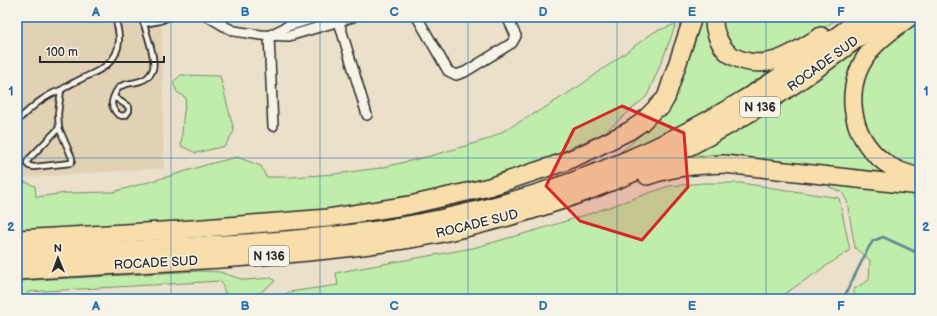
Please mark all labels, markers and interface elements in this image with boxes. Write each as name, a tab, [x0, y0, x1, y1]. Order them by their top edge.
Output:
text: A	[91, 4, 100, 20]
text: B	[240, 4, 250, 20]
text: C	[389, 4, 399, 20]
text: D	[538, 4, 548, 20]
text: E	[688, 4, 697, 20]
text: F	[837, 4, 845, 20]
street label: ROCADE SUD	[784, 33, 862, 95]
scale bar	[40, 38, 164, 64]
text: 100 m	[46, 45, 78, 60]
text: 1	[8, 83, 14, 99]
text: 1	[923, 83, 929, 99]
road number: N 136	[740, 97, 780, 117]
street label: ROCADE SUD	[434, 206, 520, 242]
text: 2	[7, 219, 15, 235]
text: 2	[922, 219, 930, 235]
north arrow	[38, 238, 78, 278]
text: N	[54, 242, 62, 255]
road number: N 136	[249, 246, 289, 266]
street label: ROCADE SUD	[113, 253, 199, 273]
text: A	[91, 298, 100, 314]
text: B	[240, 298, 250, 314]
text: C	[389, 298, 399, 314]
text: D	[538, 298, 548, 314]
text: E	[688, 298, 697, 314]
text: F	[837, 298, 845, 314]

